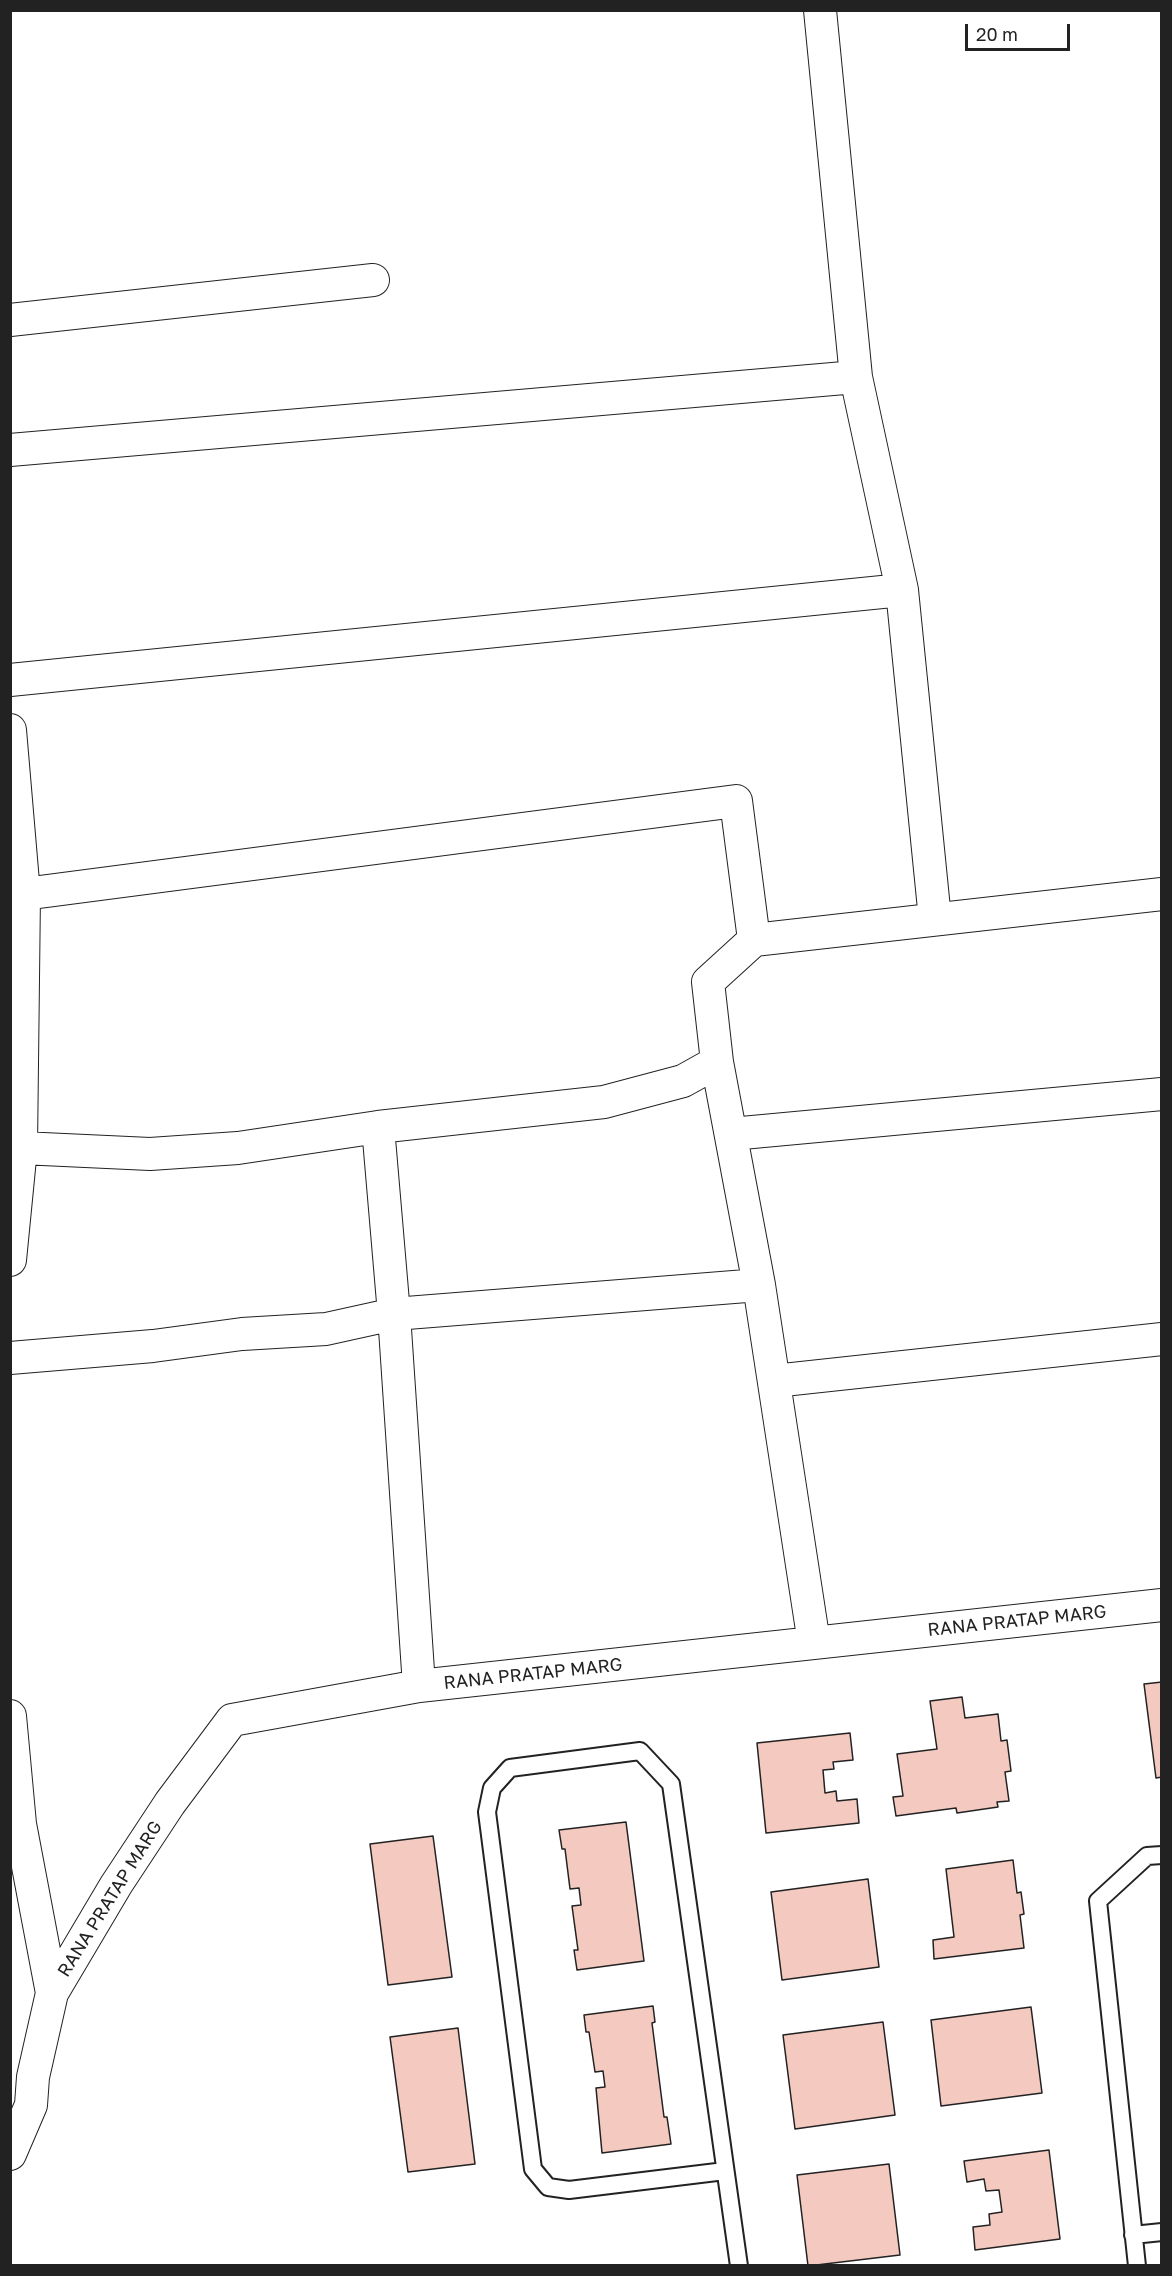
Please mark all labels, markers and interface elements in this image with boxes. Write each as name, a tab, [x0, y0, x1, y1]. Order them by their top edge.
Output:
scale bar	[968, 12, 1073, 50]
text: 20 m	[976, 23, 1018, 45]
street label: RANA PRATAP MARG	[926, 1601, 1108, 1641]
street label: RANA PRATAP MARG	[442, 1654, 624, 1694]
street label: RANA PRATAP MARG	[53, 1817, 167, 1981]

